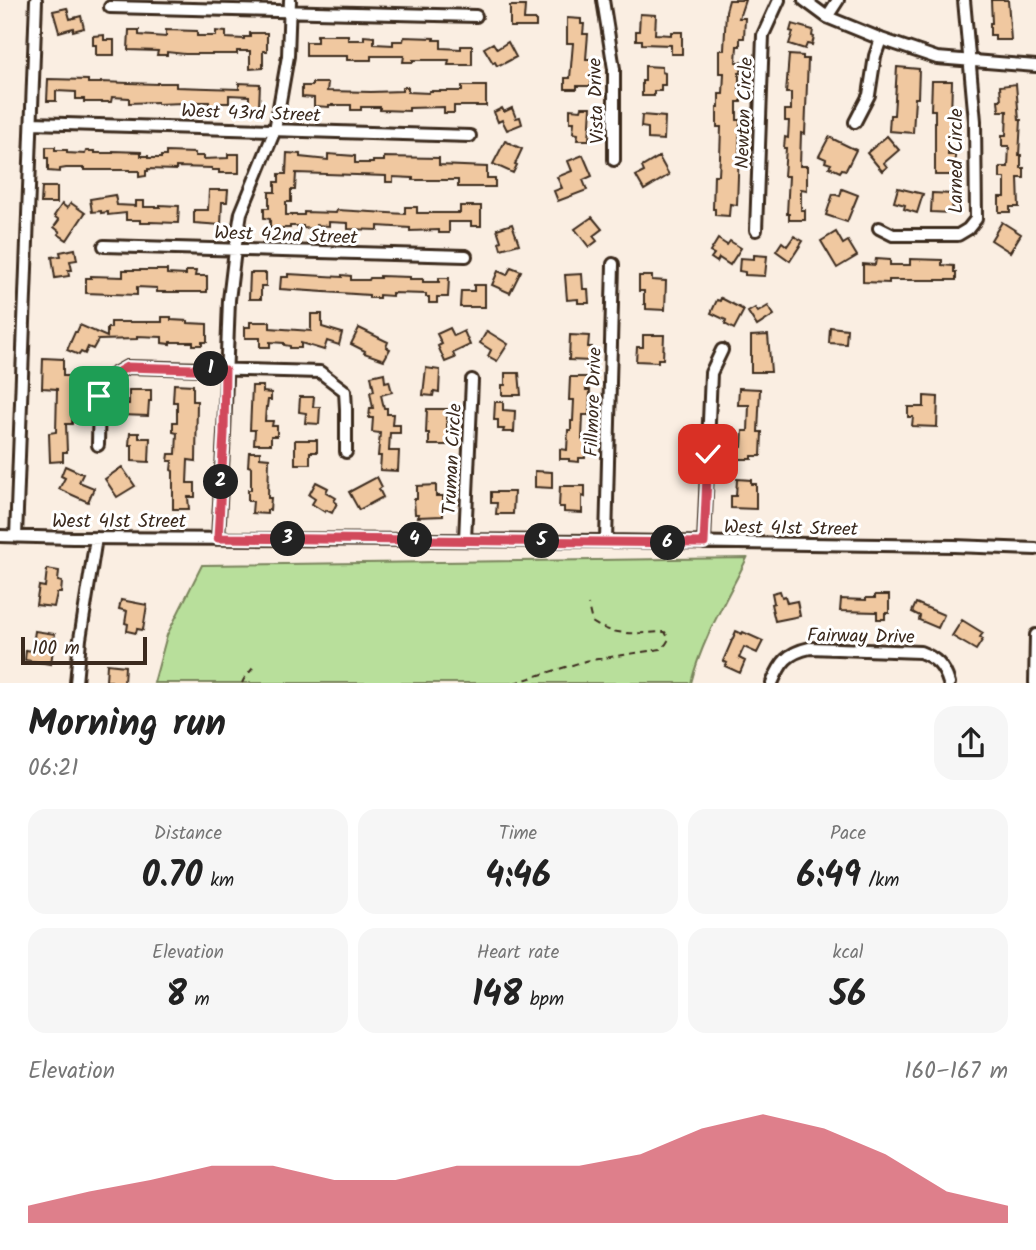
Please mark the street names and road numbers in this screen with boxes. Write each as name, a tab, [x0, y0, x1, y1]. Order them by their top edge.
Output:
street label: Newton Circle	[728, 56, 762, 169]
street label: Vista Drive	[580, 57, 613, 145]
street label: West 43rd Street	[181, 97, 322, 131]
street label: Larned Circle	[942, 108, 972, 214]
street label: West 42nd Street	[214, 219, 359, 254]
street label: Fillmore Drive	[577, 346, 611, 457]
street label: Truman Circle	[435, 402, 471, 515]
street label: West 41st Street	[52, 507, 187, 537]
street label: West 41st Street	[724, 513, 859, 545]
street label: Fairway Drive	[807, 621, 915, 653]

